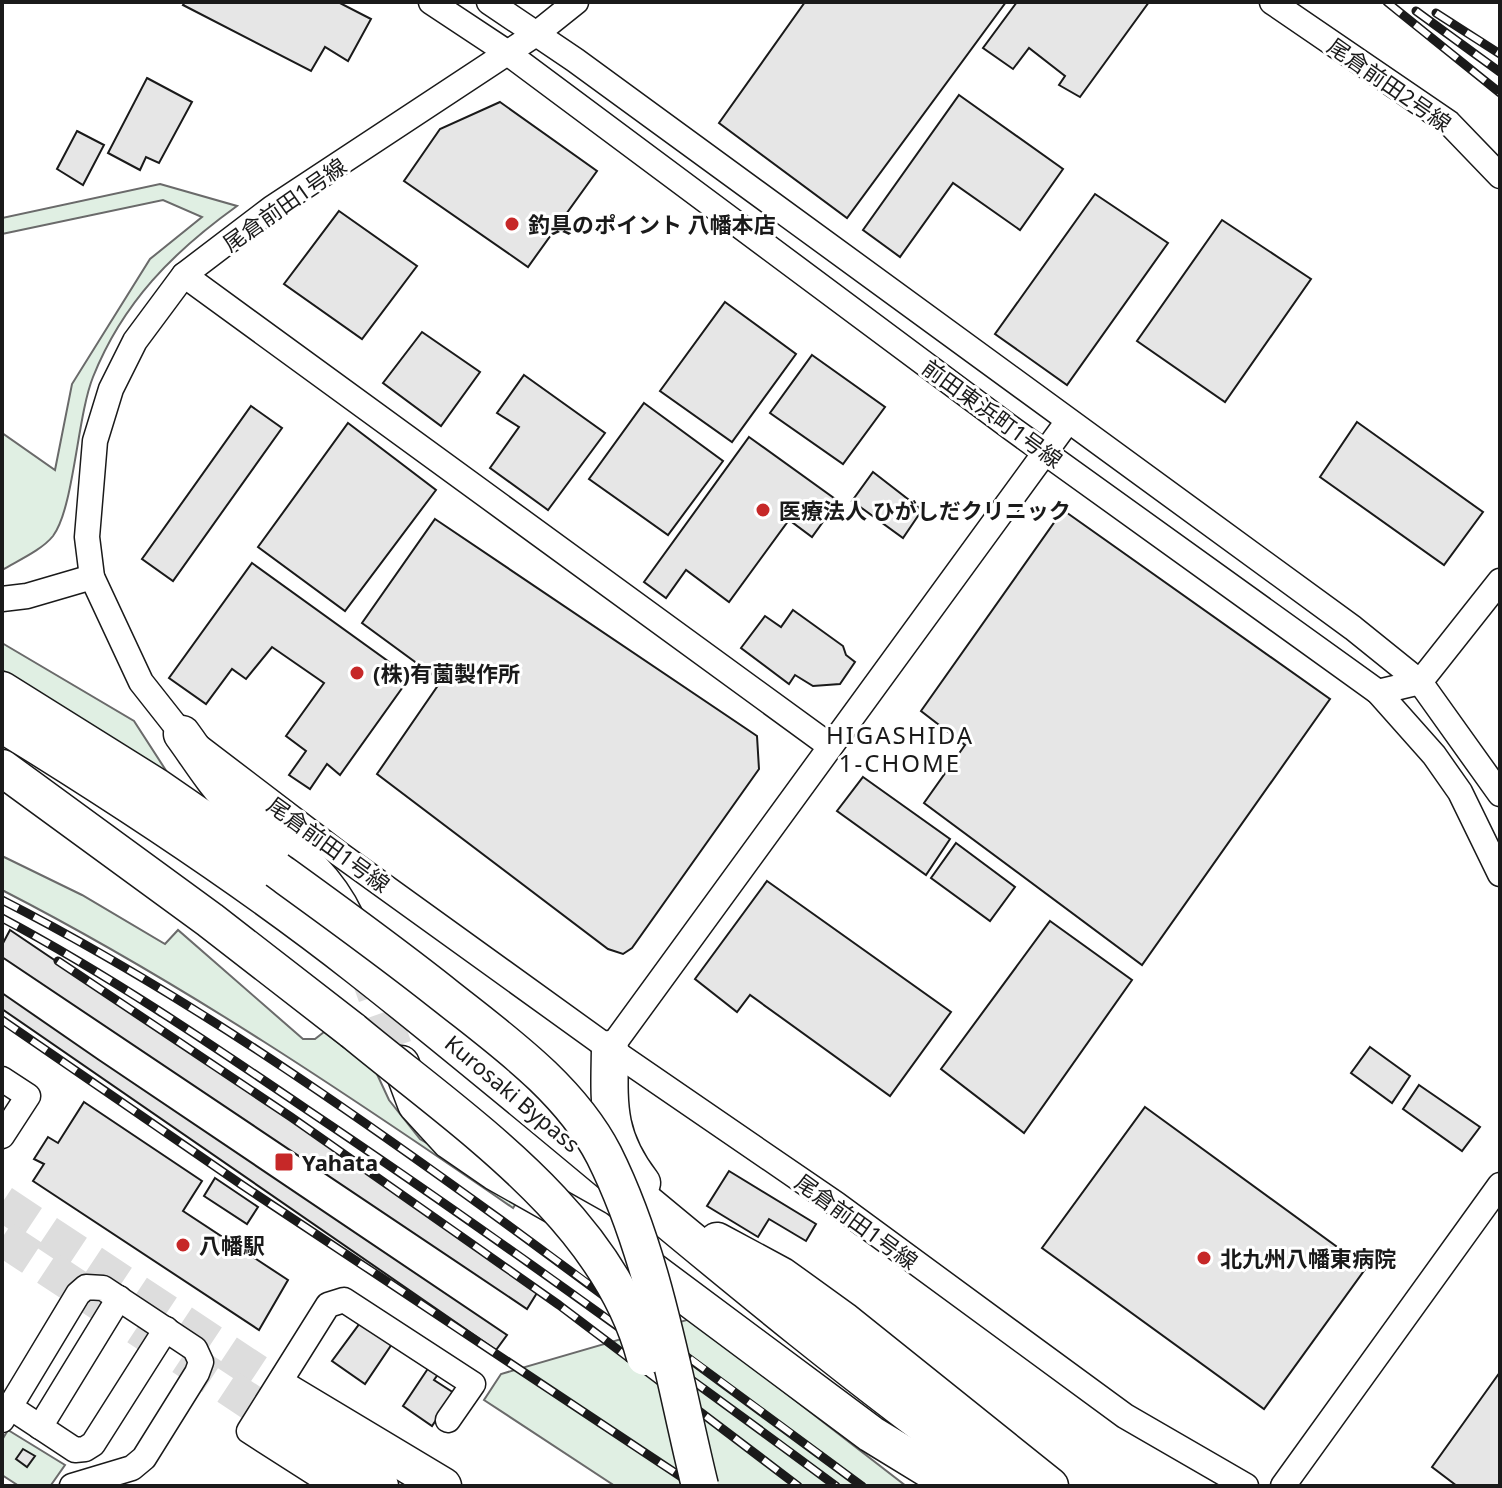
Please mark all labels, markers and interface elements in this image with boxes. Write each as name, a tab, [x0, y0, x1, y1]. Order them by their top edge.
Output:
street label: 尾倉前田2号線	[1322, 30, 1458, 138]
street label: 尾倉前田1号線	[216, 150, 352, 258]
place label: 釣具のポイント 八幡本店	[528, 209, 776, 239]
marker: 釣具のポイント 八幡本店	[503, 215, 521, 233]
street label: 前田東浜町1号線	[917, 352, 1069, 474]
place label: 医療法人 ひがしだクリニック	[779, 495, 1071, 525]
marker: 医療法人 ひがしだクリニック	[754, 501, 772, 519]
place label: (株)有薗製作所	[373, 658, 520, 688]
marker: (株)有薗製作所	[348, 664, 366, 682]
district label: HIGASHIDA 1-CHOME	[826, 718, 974, 779]
street label: 尾倉前田1号線	[262, 789, 396, 899]
street label: Kurosaki Bypass	[439, 1028, 587, 1158]
place label: Yahata	[302, 1147, 378, 1177]
marker: Yahata	[273, 1151, 295, 1173]
street label: 尾倉前田1号線	[790, 1166, 924, 1276]
place label: 八幡駅	[199, 1230, 265, 1260]
marker: 八幡駅	[174, 1236, 192, 1254]
place label: 北九州八幡東病院	[1220, 1243, 1396, 1273]
marker: 北九州八幡東病院	[1195, 1249, 1213, 1267]

